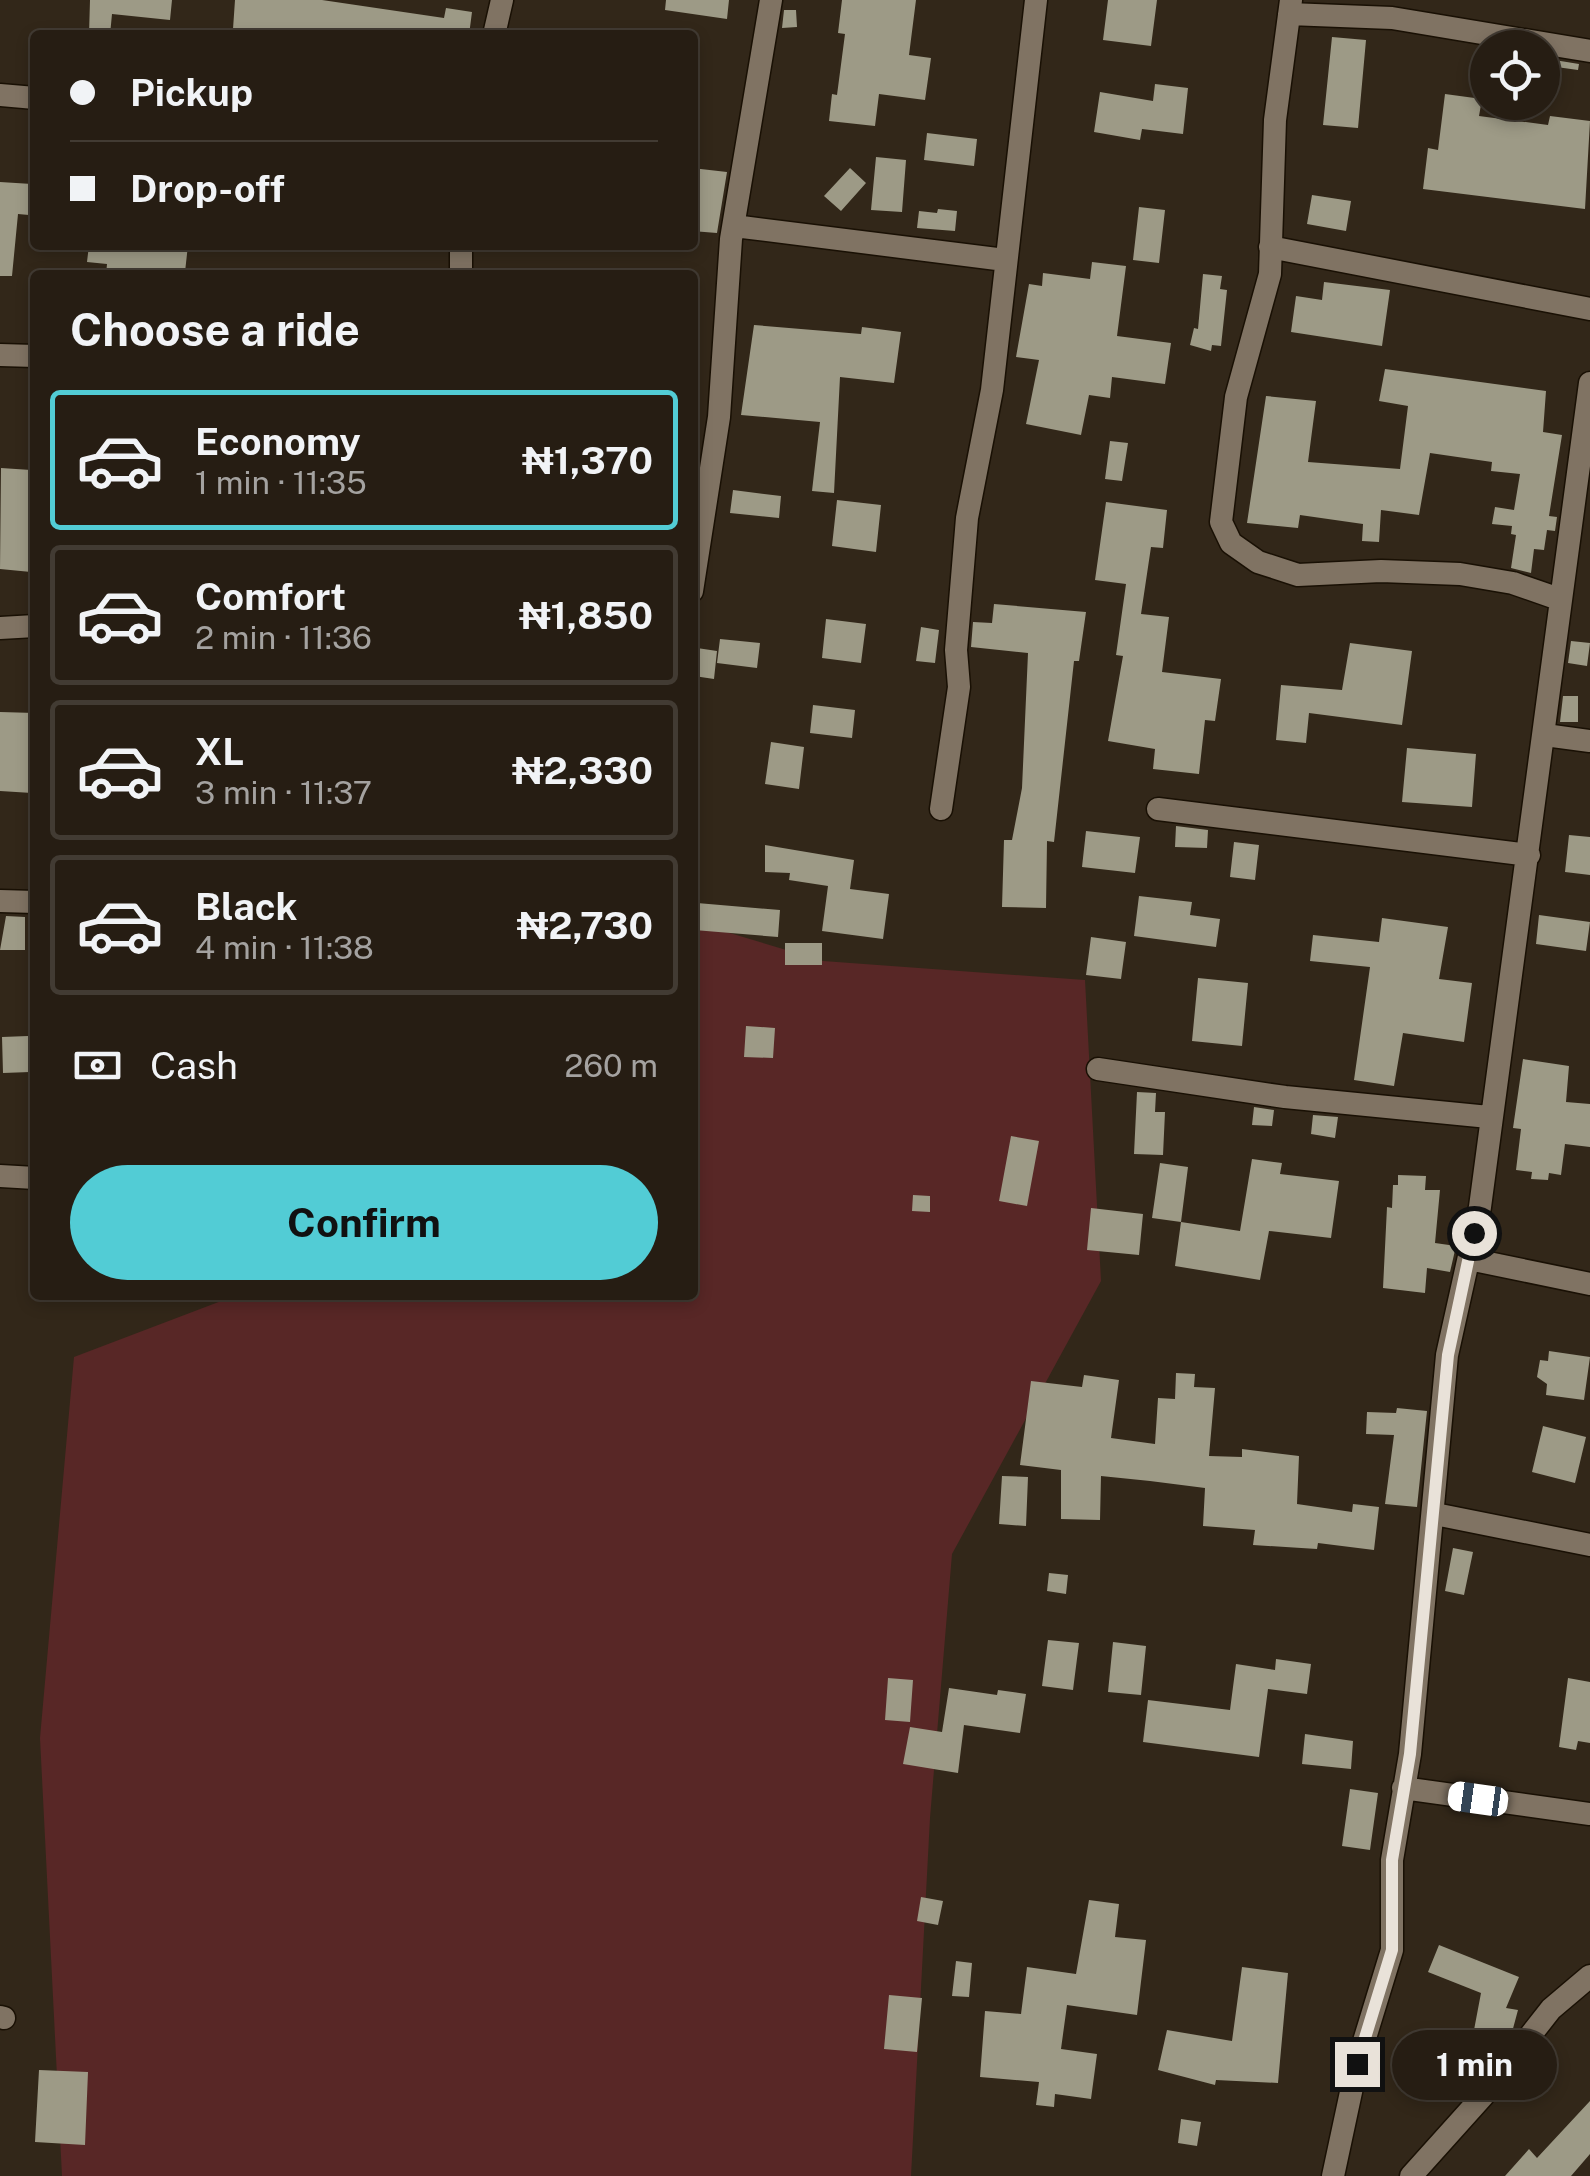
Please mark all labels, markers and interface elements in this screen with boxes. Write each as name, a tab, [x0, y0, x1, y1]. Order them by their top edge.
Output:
map controls	[1470, 30, 1560, 120]
button: locate	[1470, 30, 1560, 120]
text: Pickup	[130, 70, 253, 115]
text: Drop-off	[130, 166, 285, 211]
text: Choose a ride	[70, 303, 360, 356]
icon: car	[75, 415, 165, 505]
text: Economy	[195, 419, 361, 464]
text: ₦1,370	[522, 438, 653, 483]
text: 1 min · 11:35	[195, 464, 367, 501]
icon: car	[75, 570, 165, 660]
text: Comfort	[195, 574, 346, 619]
text: ₦1,850	[519, 593, 653, 638]
text: 2 min · 11:36	[195, 619, 372, 656]
icon: car	[75, 725, 165, 815]
text: XL	[195, 729, 244, 774]
text: ₦2,330	[512, 748, 653, 793]
text: 3 min · 11:37	[195, 774, 372, 811]
icon: car	[75, 880, 165, 970]
text: Black	[195, 884, 298, 929]
text: ₦2,730	[517, 903, 653, 948]
text: 4 min · 11:38	[195, 929, 374, 966]
icon: cash	[70, 1038, 125, 1093]
text: Cash	[150, 1043, 238, 1088]
text: 260 m	[564, 1047, 658, 1084]
button: Confirm	[70, 1165, 658, 1280]
route start	[1452, 1211, 1497, 1256]
car	[1446, 1780, 1510, 1818]
callout: 1 min	[1392, 2029, 1557, 2099]
route end	[1335, 2042, 1380, 2087]
text: 1 min	[1436, 2046, 1513, 2083]

